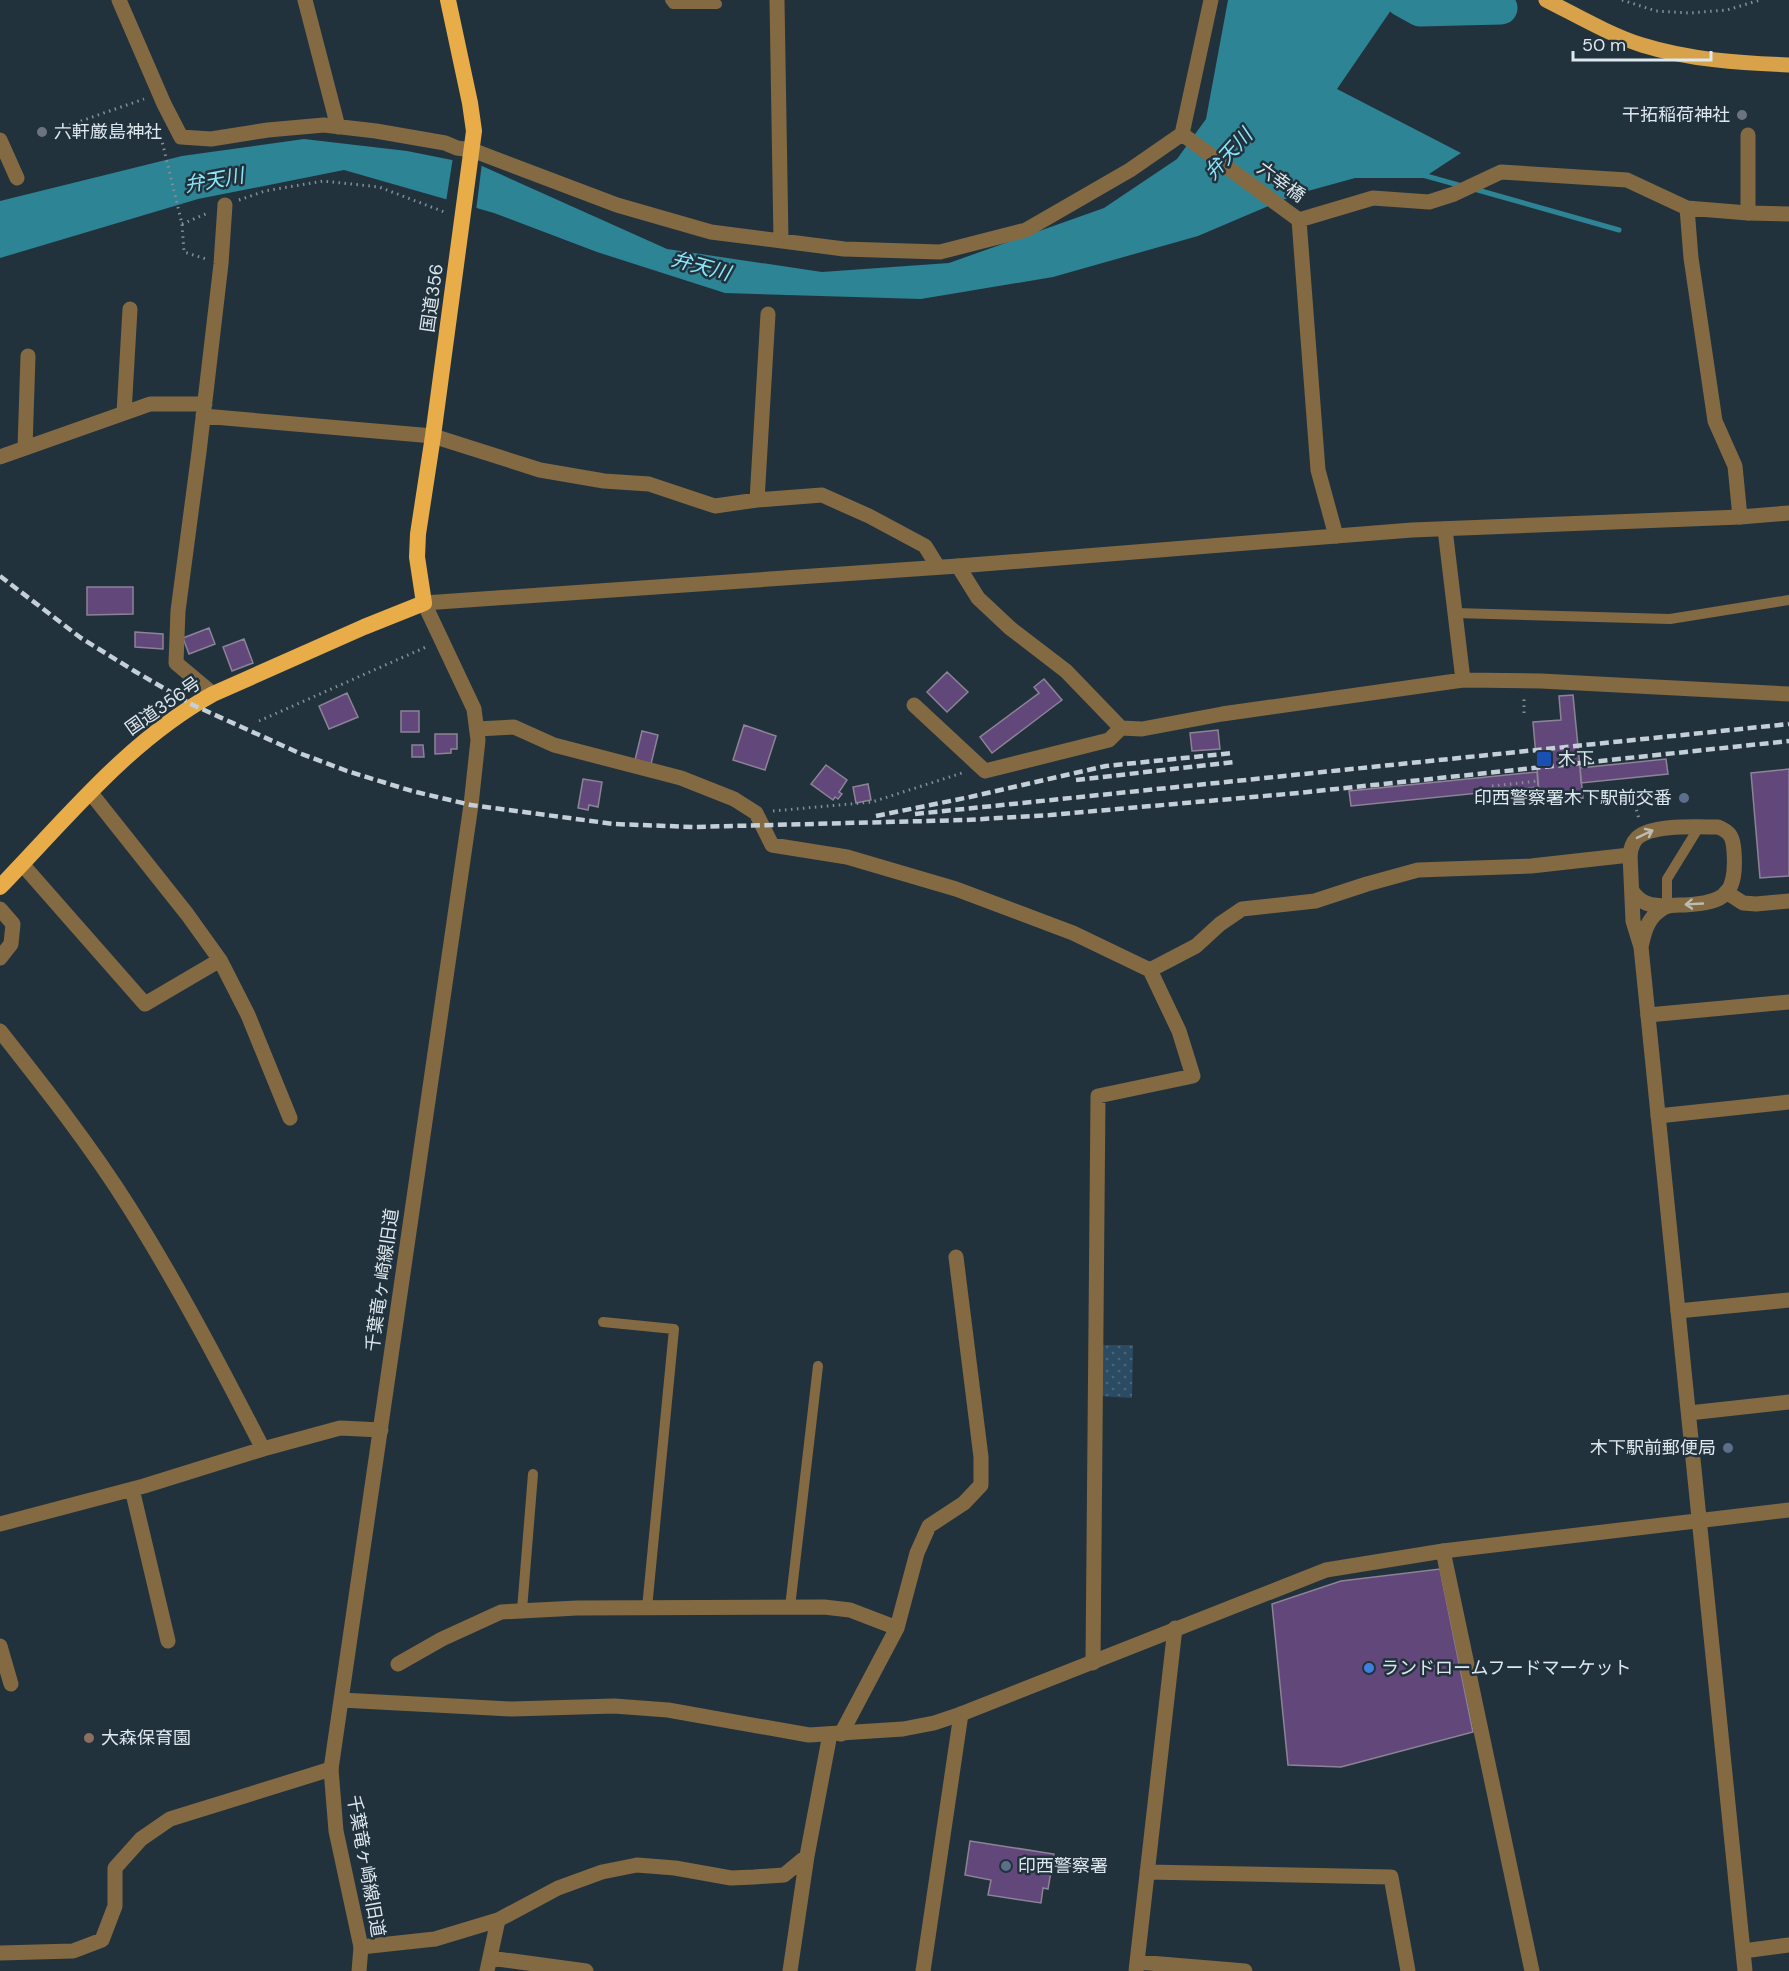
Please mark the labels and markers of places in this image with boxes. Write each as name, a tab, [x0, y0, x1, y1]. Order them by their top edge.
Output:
place label: 干拓稲荷神社	[1622, 103, 1730, 127]
marker: 干拓稲荷神社	[1735, 108, 1749, 122]
place label: 六軒厳島神社	[54, 120, 162, 144]
marker: 六軒厳島神社	[35, 125, 49, 139]
place label: 木下	[1558, 747, 1594, 771]
marker: 木下	[1535, 750, 1553, 768]
place label: 印西警察署木下駅前交番	[1474, 786, 1672, 810]
marker: 印西警察署木下駅前交番	[1677, 791, 1691, 805]
place label: 木下駅前郵便局	[1590, 1436, 1716, 1460]
marker: 木下駅前郵便局	[1721, 1441, 1735, 1455]
place label: ランドロームフードマーケット	[1381, 1656, 1631, 1680]
marker: ランドロームフードマーケット	[1362, 1661, 1376, 1675]
place label: 大森保育園	[101, 1726, 191, 1750]
marker: 大森保育園	[82, 1731, 96, 1745]
place label: 印西警察署	[1018, 1854, 1108, 1878]
marker: 印西警察署	[999, 1859, 1013, 1873]

